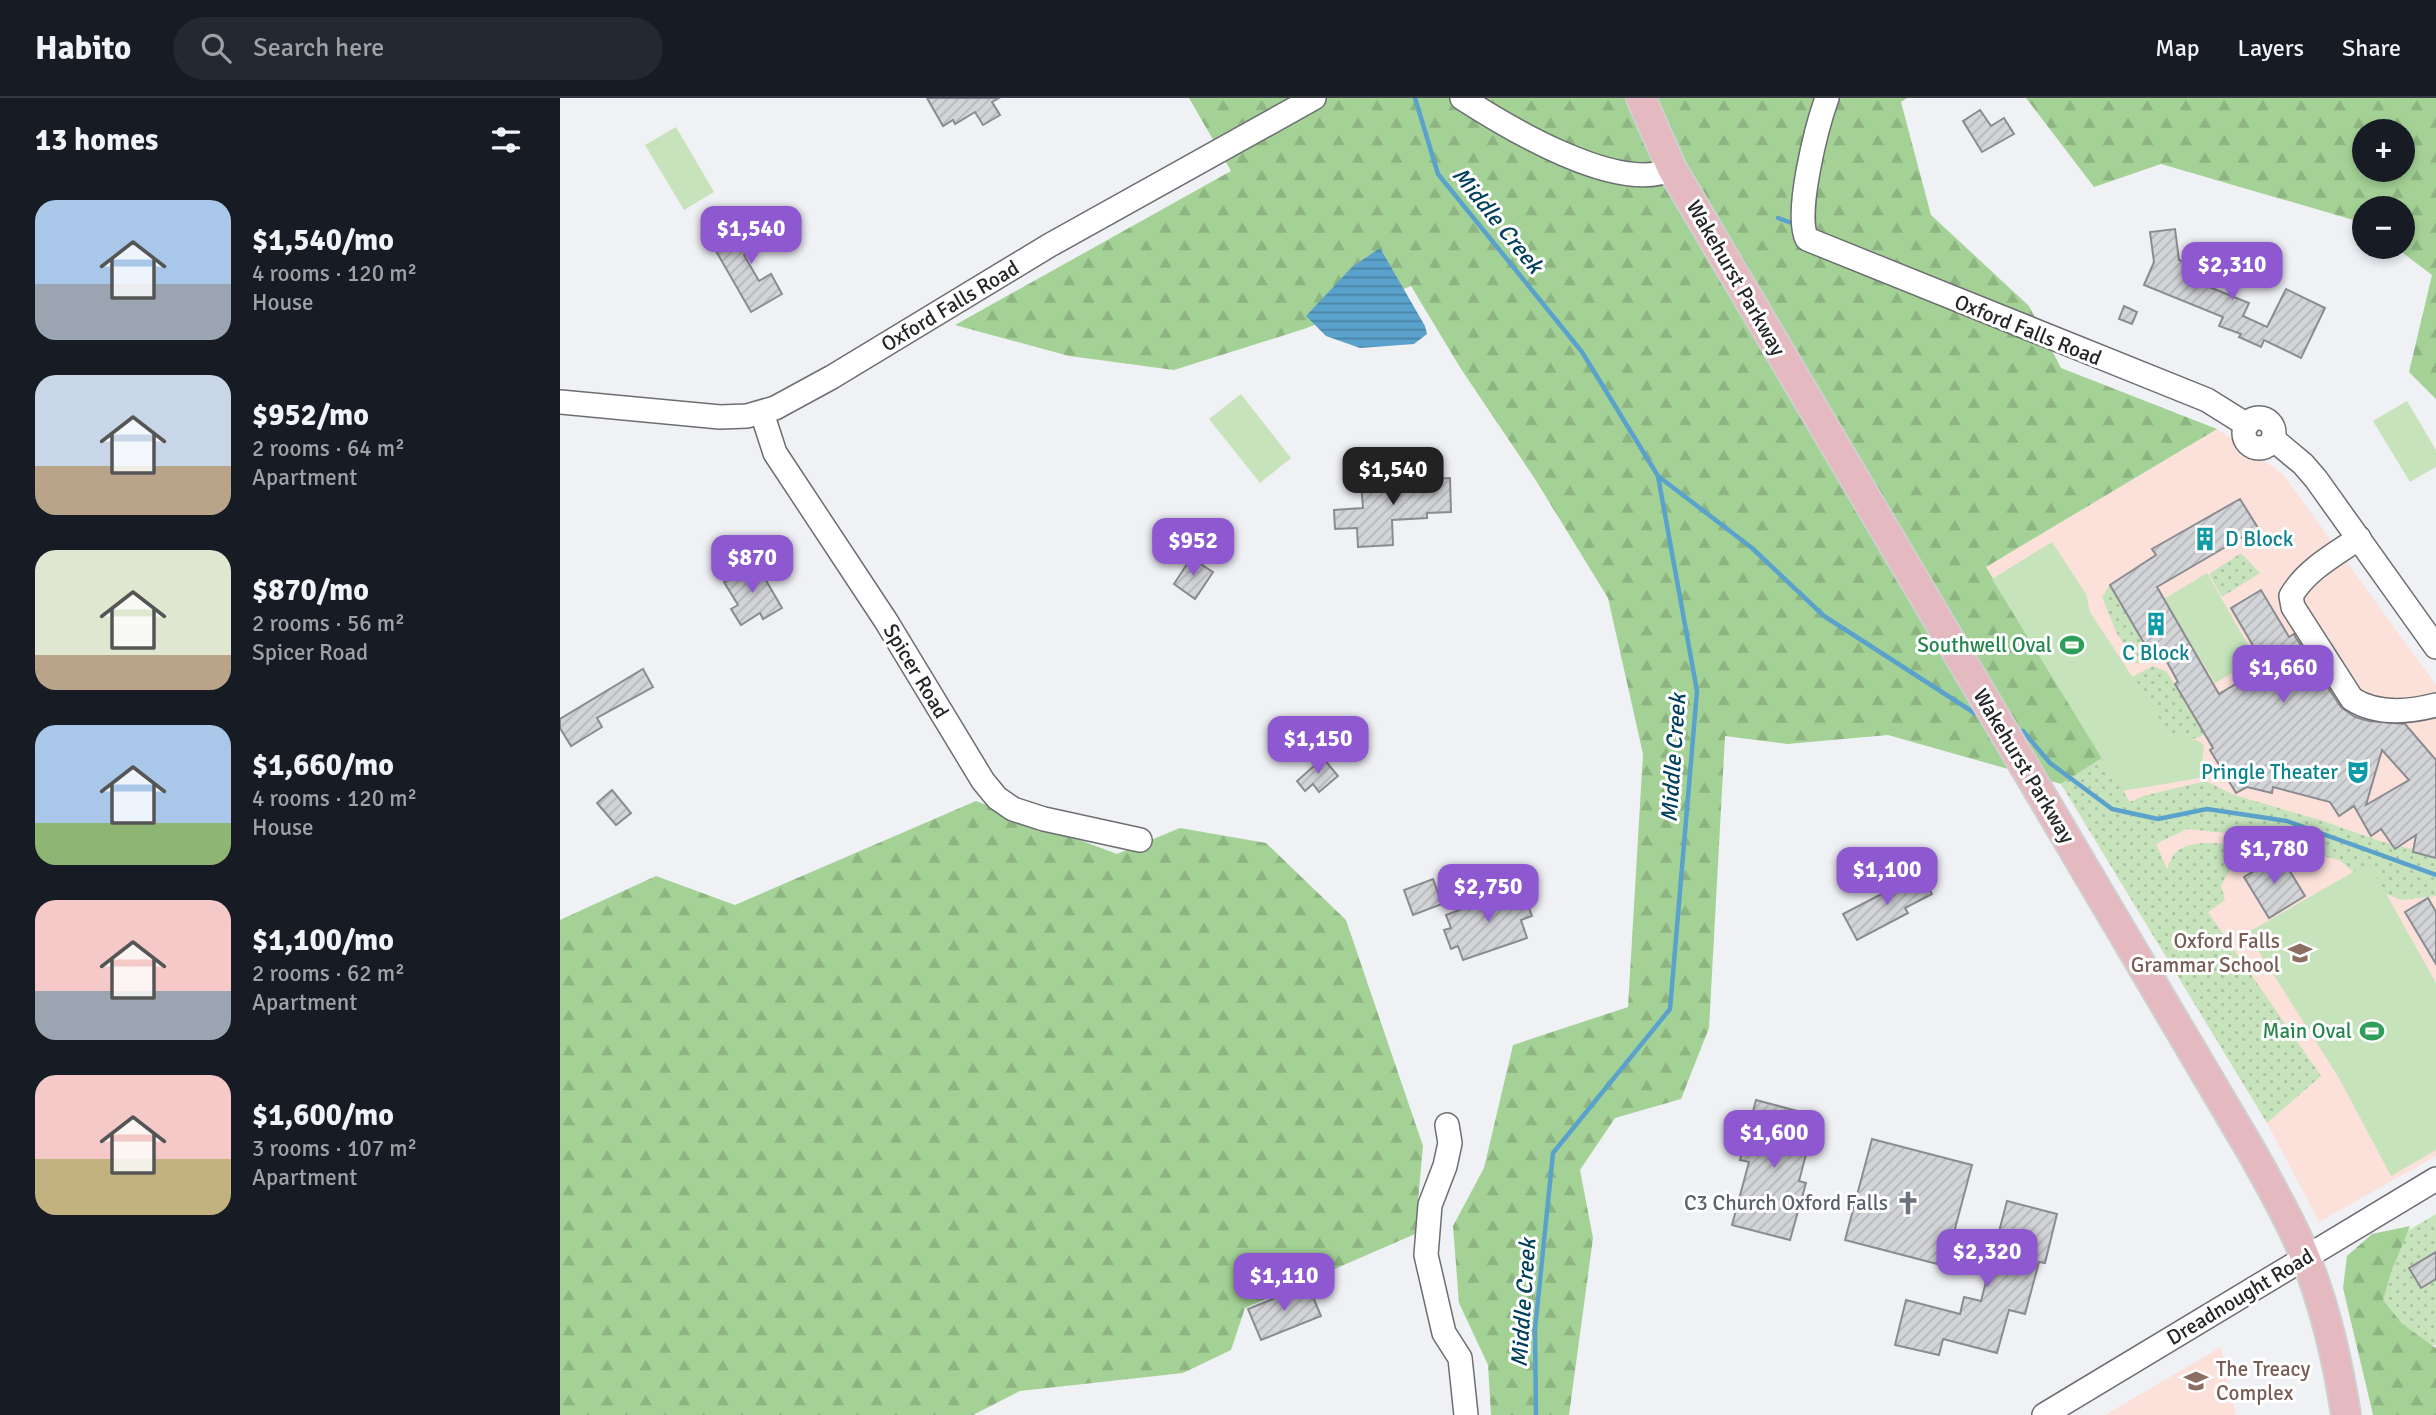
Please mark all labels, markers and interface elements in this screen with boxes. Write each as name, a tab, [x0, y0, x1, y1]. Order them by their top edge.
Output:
search box	[173, 17, 663, 80]
text: Habito	[35, 28, 131, 69]
icon: search	[197, 29, 235, 67]
text: Search here	[253, 32, 384, 64]
text: Map	[2155, 33, 2200, 63]
text: Layers	[2238, 33, 2304, 63]
text: Share	[2342, 33, 2401, 63]
map controls	[2352, 119, 2415, 259]
button: +	[2352, 119, 2415, 182]
icon: filters	[487, 121, 525, 159]
text: 13 homes	[35, 122, 158, 159]
water label: Middle Creek	[1446, 161, 1551, 281]
street label: Wakehurst Parkway	[1681, 195, 1791, 361]
button: −	[2352, 196, 2415, 259]
pin: $1,540	[694, 206, 808, 266]
text: $1,540	[717, 214, 785, 243]
text: $1,540/mo	[252, 222, 394, 259]
icon: home	[91, 228, 175, 312]
pin: $2,310	[2175, 242, 2289, 302]
text: $2,310	[2198, 250, 2266, 279]
street label: Oxford Falls Road	[876, 255, 1024, 357]
text: 4 rooms · 120 m²	[252, 259, 417, 288]
text: House	[252, 288, 314, 317]
street label: Oxford Falls Road	[1951, 289, 2105, 371]
text: $952/mo	[252, 397, 369, 434]
icon: home	[91, 403, 175, 487]
text: 2 rooms · 64 m²	[252, 434, 405, 463]
pin: $1,540	[1336, 448, 1450, 507]
text: $1,540	[1359, 455, 1427, 484]
text: Apartment	[252, 463, 357, 492]
pin: $952	[1152, 518, 1234, 578]
building icon: D Block	[2191, 525, 2219, 553]
text: $952	[1168, 526, 1218, 555]
place label: D Block	[2225, 526, 2294, 552]
pin: $870	[711, 536, 793, 595]
text: $870	[727, 543, 777, 572]
text: $870/mo	[252, 572, 369, 609]
icon: home	[91, 578, 175, 662]
text: 2 rooms · 56 m²	[252, 609, 405, 638]
building icon: C Block	[2142, 610, 2170, 638]
street label: Spicer Road	[878, 619, 954, 723]
sports icon: Southwell Oval	[2058, 631, 2086, 659]
place label: Southwell Oval	[1917, 632, 2052, 658]
text: Spicer Road	[252, 638, 368, 667]
place label: C Block	[2122, 640, 2190, 666]
pin: $1,660	[2226, 646, 2340, 705]
text: $1,660	[2249, 653, 2317, 682]
street label: Wakehurst Parkway	[1968, 684, 2080, 848]
water label: Middle Creek	[1655, 690, 1693, 823]
pin: $1,150	[1261, 716, 1375, 776]
text: $1,150	[1284, 724, 1352, 753]
text: $1,660/mo	[252, 747, 394, 784]
icon: home	[91, 753, 175, 837]
theatre icon: Pringle Theater	[2344, 758, 2372, 786]
place label: Pringle Theater	[2201, 759, 2338, 785]
text: 4 rooms · 120 m²	[252, 784, 417, 813]
text: House	[252, 813, 314, 842]
pin: $1,780	[2217, 826, 2331, 886]
text: $1,780	[2240, 834, 2308, 863]
pin: $1,100	[1830, 848, 1944, 907]
text: $1,100	[1853, 855, 1921, 884]
pin: $2,750	[1431, 864, 1545, 924]
text: $2,750	[1454, 872, 1522, 901]
text: $1,100/mo	[252, 922, 394, 959]
icon: home	[91, 928, 175, 1012]
place label: Oxford Falls Grammar School	[2131, 928, 2280, 978]
school or university icon: Oxford Falls Grammar School	[2286, 939, 2314, 967]
text: 2 rooms · 62 m²	[252, 959, 405, 988]
text: Apartment	[252, 988, 357, 1017]
sports icon: Main Oval	[2358, 1017, 2386, 1045]
place label: Main Oval	[2262, 1018, 2352, 1044]
text: $1,600/mo	[252, 1097, 394, 1134]
icon: home	[91, 1103, 175, 1187]
pin: $1,600	[1717, 1110, 1831, 1170]
text: $1,600	[1740, 1118, 1808, 1147]
text: 3 rooms · 107 m²	[252, 1134, 417, 1163]
text: Apartment	[252, 1163, 357, 1192]
church icon: C3 Church Oxford Falls	[1894, 1189, 1922, 1217]
place label: C3 Church Oxford Falls	[1684, 1190, 1888, 1216]
pin: $2,320	[1930, 1230, 2044, 1289]
water label: Middle Creek	[1505, 1235, 1543, 1368]
text: $2,320	[1953, 1237, 2021, 1266]
street label: Dreadnought Road	[2162, 1243, 2318, 1351]
pin: $1,110	[1227, 1254, 1341, 1313]
text: $1,110	[1250, 1261, 1318, 1290]
place label: The Treacy Complex	[2216, 1356, 2311, 1406]
school or university icon: The Treacy Complex	[2182, 1367, 2210, 1395]

